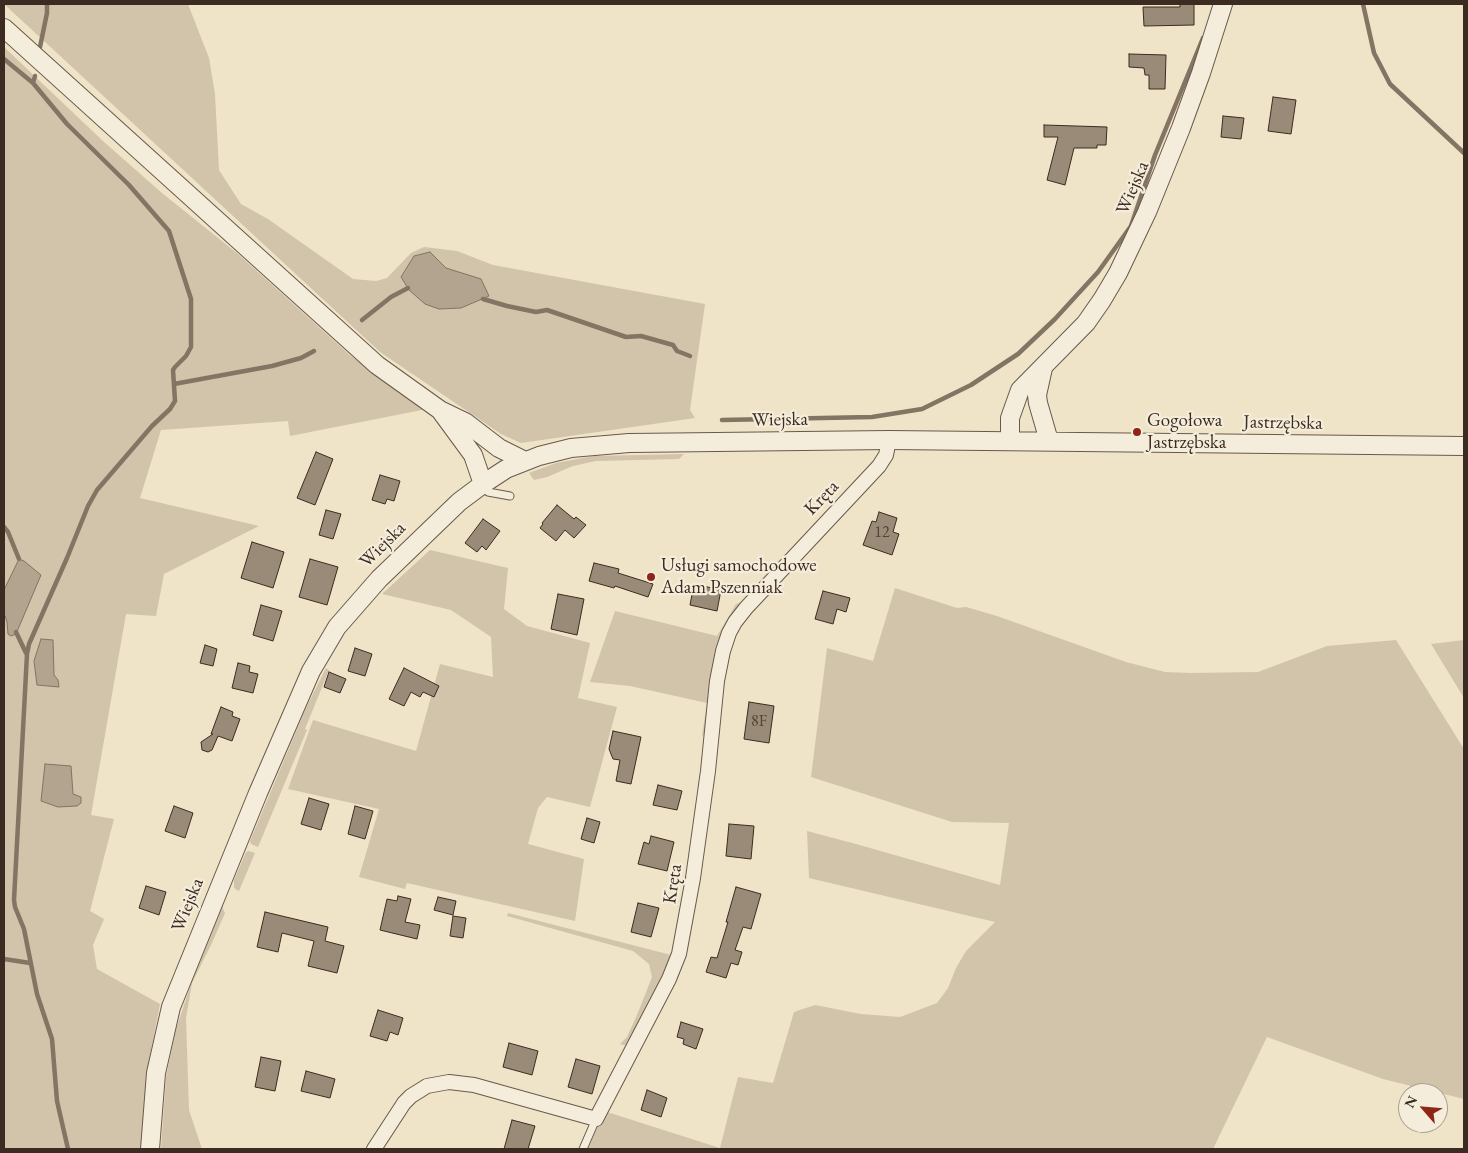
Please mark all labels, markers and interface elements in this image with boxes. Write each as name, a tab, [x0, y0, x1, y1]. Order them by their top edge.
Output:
street label: Wiejska	[1112, 158, 1154, 218]
street label: Wiejska	[752, 408, 808, 432]
place label: Gogołowa Jastrzębska	[1147, 410, 1226, 454]
street label: Jastrzębska	[1243, 411, 1323, 435]
marker: Gogołowa Jastrzębska	[1131, 426, 1143, 438]
street label: Kręta	[800, 476, 844, 520]
street label: Wiejska	[355, 517, 411, 573]
house number: 12	[874, 523, 890, 543]
place label: Usługi samochodowe Adam Pszenniak	[661, 555, 817, 599]
marker: Usługi samochodowe Adam Pszenniak	[645, 571, 657, 583]
house number: 8F	[751, 712, 767, 732]
street label: Kręta	[659, 862, 687, 906]
street label: Wiejska	[167, 875, 209, 935]
north arrow	[1398, 1083, 1448, 1133]
text: N	[1400, 1093, 1421, 1111]

